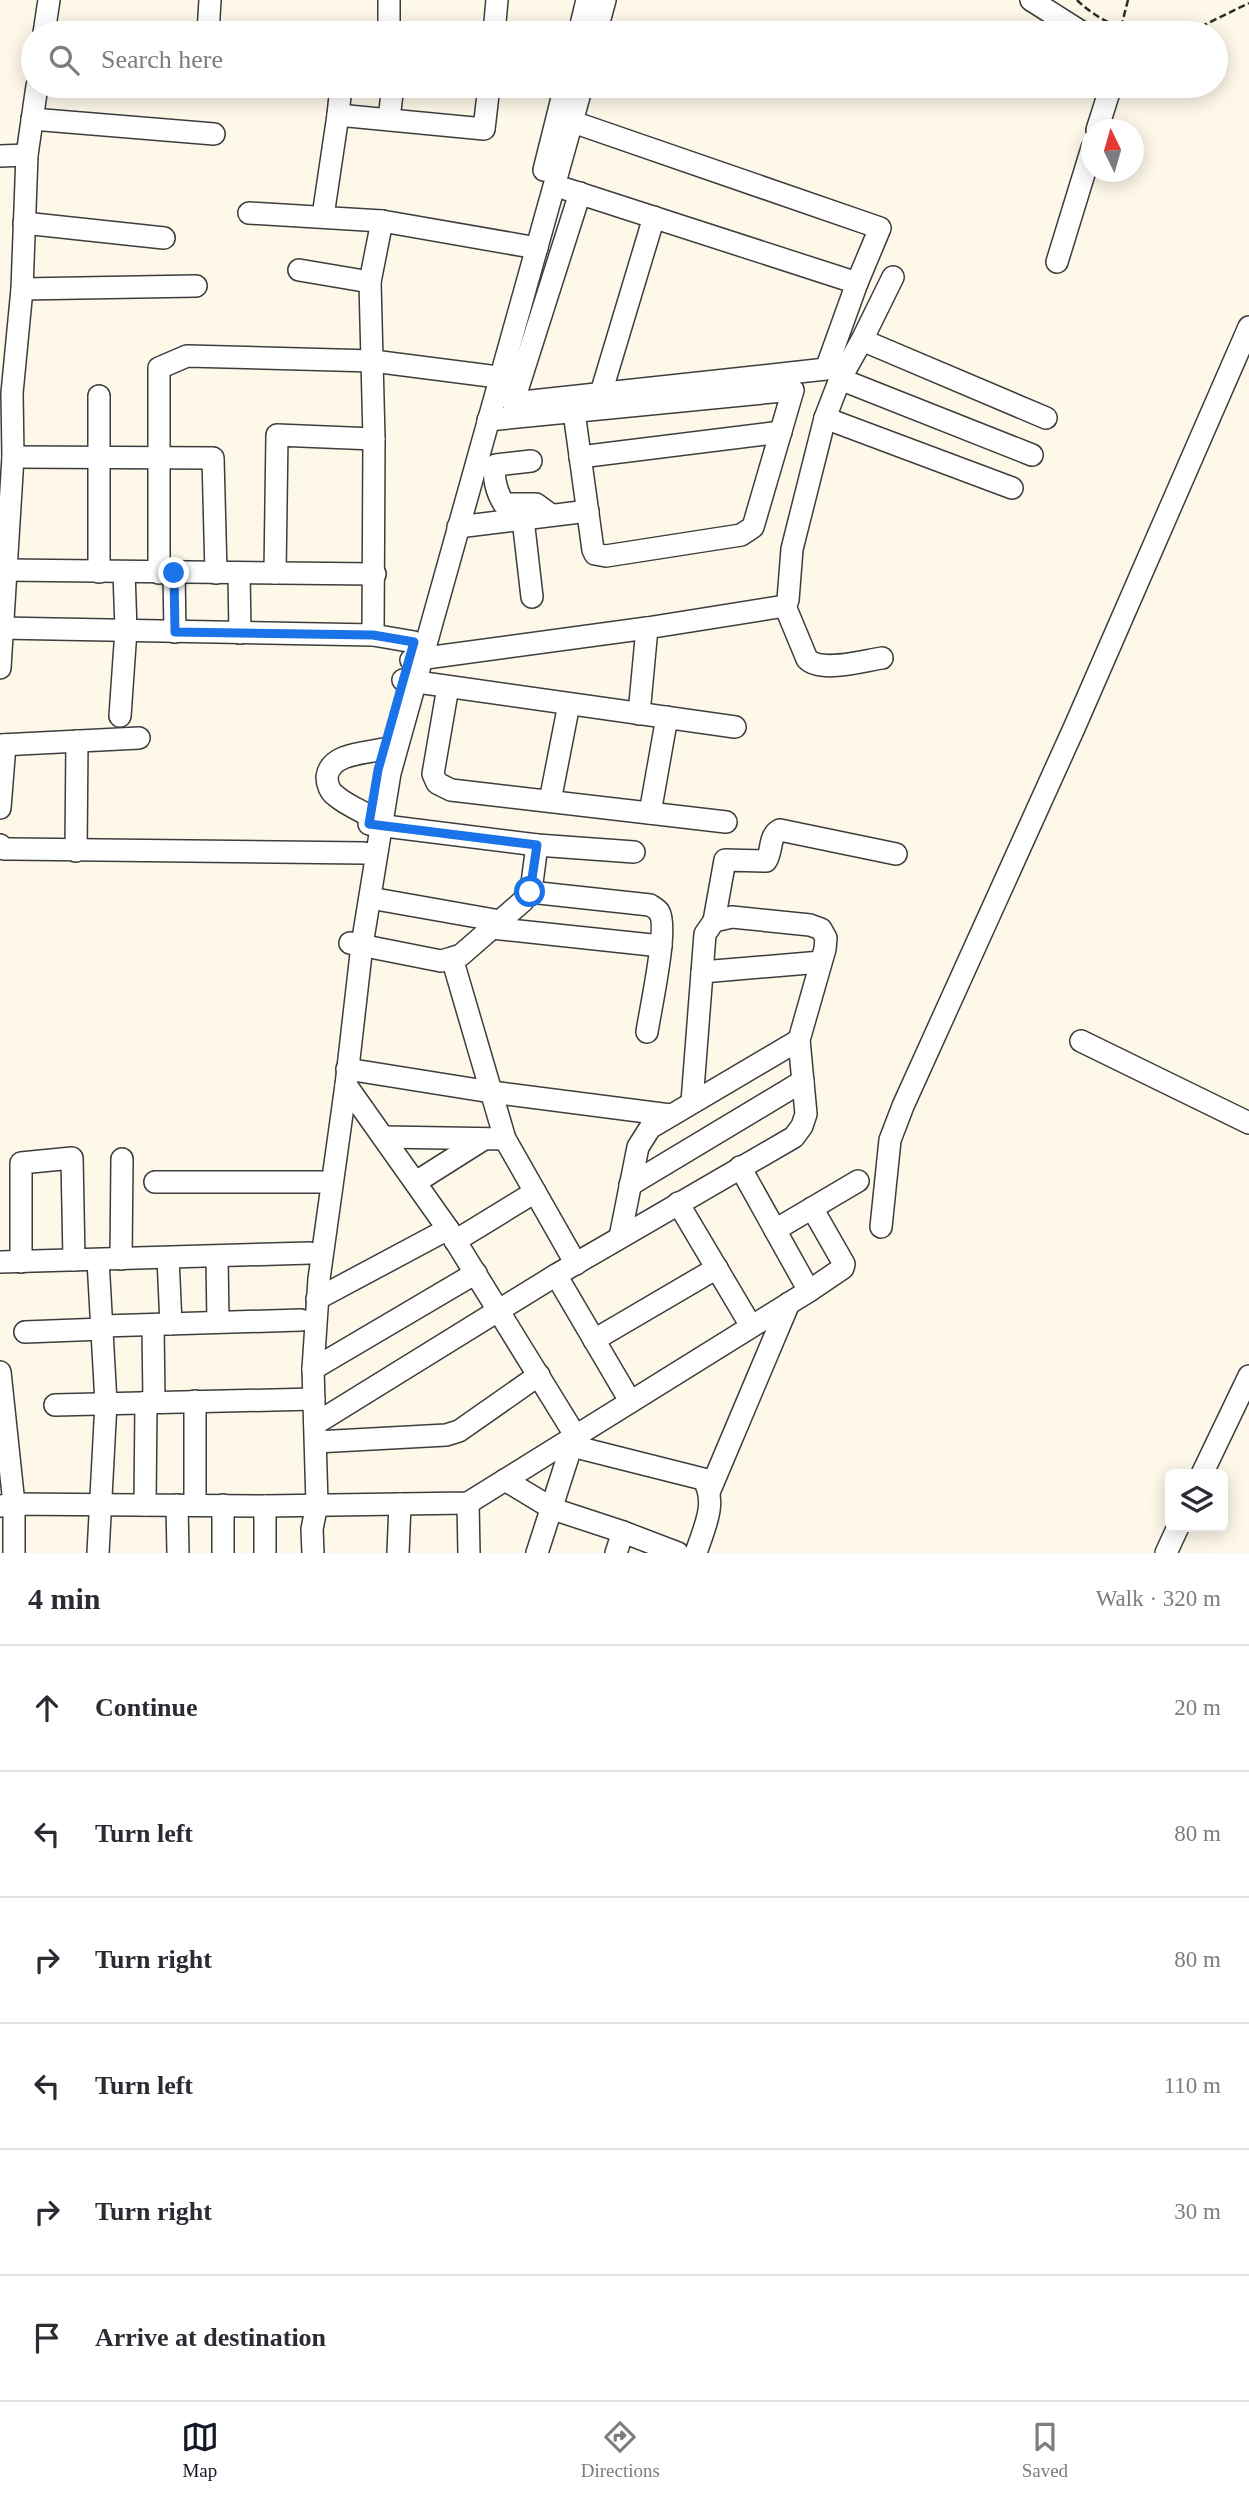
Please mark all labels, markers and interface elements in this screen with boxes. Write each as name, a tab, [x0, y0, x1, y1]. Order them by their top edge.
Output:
search box	[21, 21, 1228, 98]
icon: search	[45, 41, 83, 79]
text: Search here	[101, 45, 223, 74]
north arrow	[1081, 119, 1144, 182]
route end	[158, 557, 189, 588]
route start	[514, 876, 545, 907]
map controls	[1165, 1469, 1228, 1532]
button: layers	[1165, 1469, 1228, 1532]
text: 4 min	[28, 1582, 101, 1615]
text: Walk · 320 m	[1096, 1586, 1221, 1611]
icon: ahead	[28, 1689, 66, 1727]
text: Continue	[95, 1693, 198, 1722]
text: 20 m	[1174, 1695, 1221, 1720]
icon: left	[28, 1815, 66, 1853]
text: Turn left	[95, 1819, 193, 1848]
text: 80 m	[1174, 1821, 1221, 1846]
icon: right	[28, 1941, 66, 1979]
text: Turn right	[95, 1945, 212, 1974]
text: 80 m	[1174, 1947, 1221, 1972]
icon: left	[28, 2067, 66, 2105]
text: Turn left	[95, 2071, 193, 2100]
text: 110 m	[1164, 2073, 1221, 2098]
icon: right	[28, 2193, 66, 2231]
text: Turn right	[95, 2197, 212, 2226]
text: 30 m	[1174, 2199, 1221, 2224]
icon: arrive	[28, 2319, 66, 2357]
text: Arrive at destination	[95, 2323, 326, 2352]
tab: Map	[181, 2418, 219, 2482]
tab: Directions	[581, 2418, 660, 2482]
tab: Saved	[1022, 2418, 1068, 2482]

